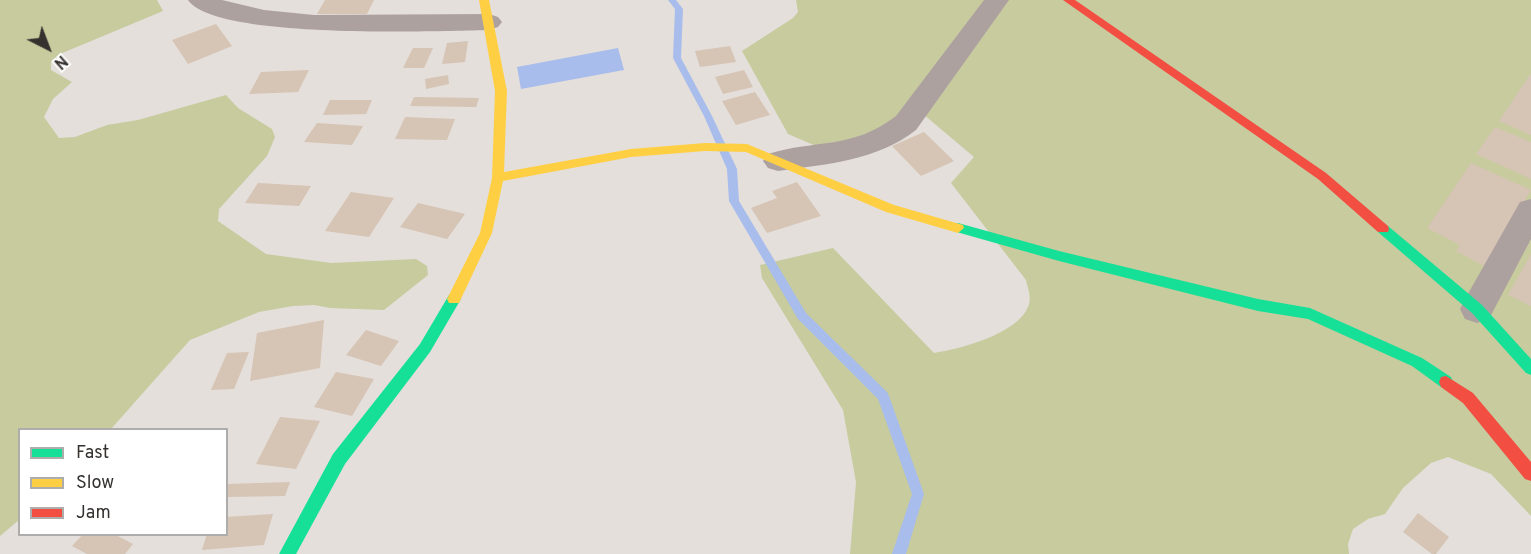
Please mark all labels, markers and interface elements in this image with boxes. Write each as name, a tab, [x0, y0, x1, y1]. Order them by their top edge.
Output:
north arrow	[18, 18, 78, 78]
text: N	[49, 50, 71, 73]
legend	[18, 428, 228, 536]
text: Fast	[76, 442, 109, 465]
text: Slow	[76, 472, 114, 495]
text: Jam	[76, 502, 111, 525]

